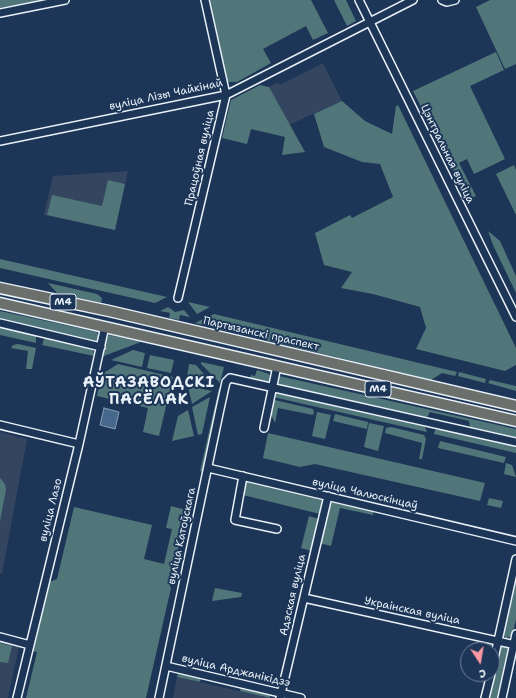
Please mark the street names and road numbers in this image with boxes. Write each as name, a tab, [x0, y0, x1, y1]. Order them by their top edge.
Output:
street label: вуліца Лізы Чайкінай	[108, 77, 224, 113]
street label: Цэнтральная вуліца	[417, 102, 477, 206]
street label: Працоўная вуліца	[183, 109, 217, 207]
road number: М4	[50, 294, 76, 310]
street label: Партызанскі праспект	[202, 314, 320, 354]
road number: М4	[365, 381, 391, 397]
street label: вуліца Чалюскінцаў	[311, 475, 419, 513]
street label: вуліца Лазо	[37, 477, 65, 543]
street label: вуліца Катоўскага	[165, 486, 199, 586]
street label: Адэская вуліца	[277, 553, 309, 637]
street label: Украінская вуліца	[363, 594, 461, 628]
street label: вуліца Арджанікідзэ	[180, 652, 292, 690]

